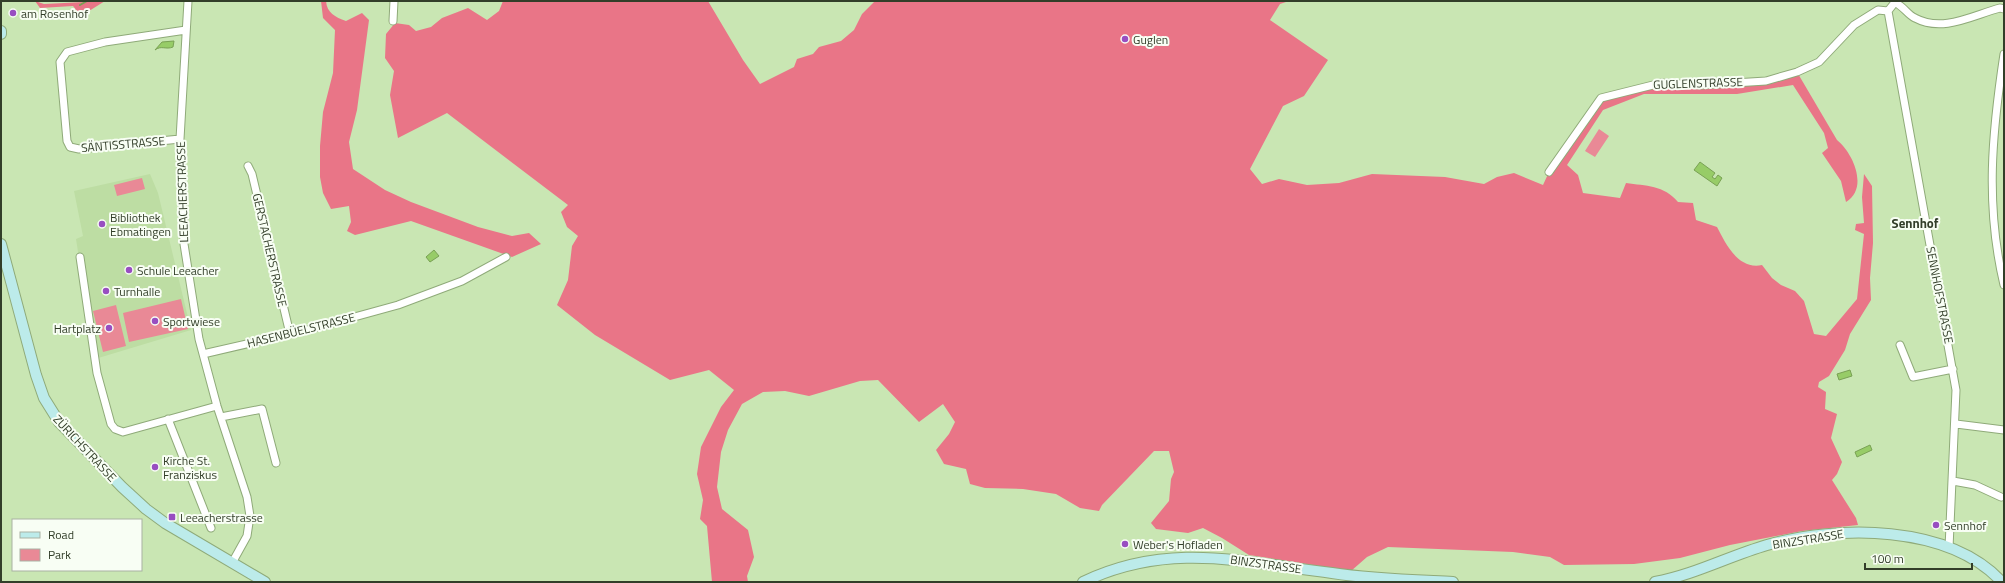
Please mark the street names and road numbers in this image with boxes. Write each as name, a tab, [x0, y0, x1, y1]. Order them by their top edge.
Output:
street label: GUGLENSTRASSE	[1653, 72, 1744, 94]
street label: SÄNTISSTRASSE	[80, 131, 166, 157]
street label: LEEACHERSTRASSE	[171, 141, 193, 243]
street label: GERSTACHERSTRASSE	[248, 191, 292, 309]
street label: SENNHOFSTRASSE	[1921, 245, 1959, 345]
street label: HASENBÜELSTRASSE	[245, 307, 357, 353]
street label: ZÜRICHSTRASSE	[49, 410, 122, 486]
street label: BINZSTRASSE	[1771, 524, 1845, 554]
street label: BINZSTRASSE	[1229, 550, 1303, 578]

